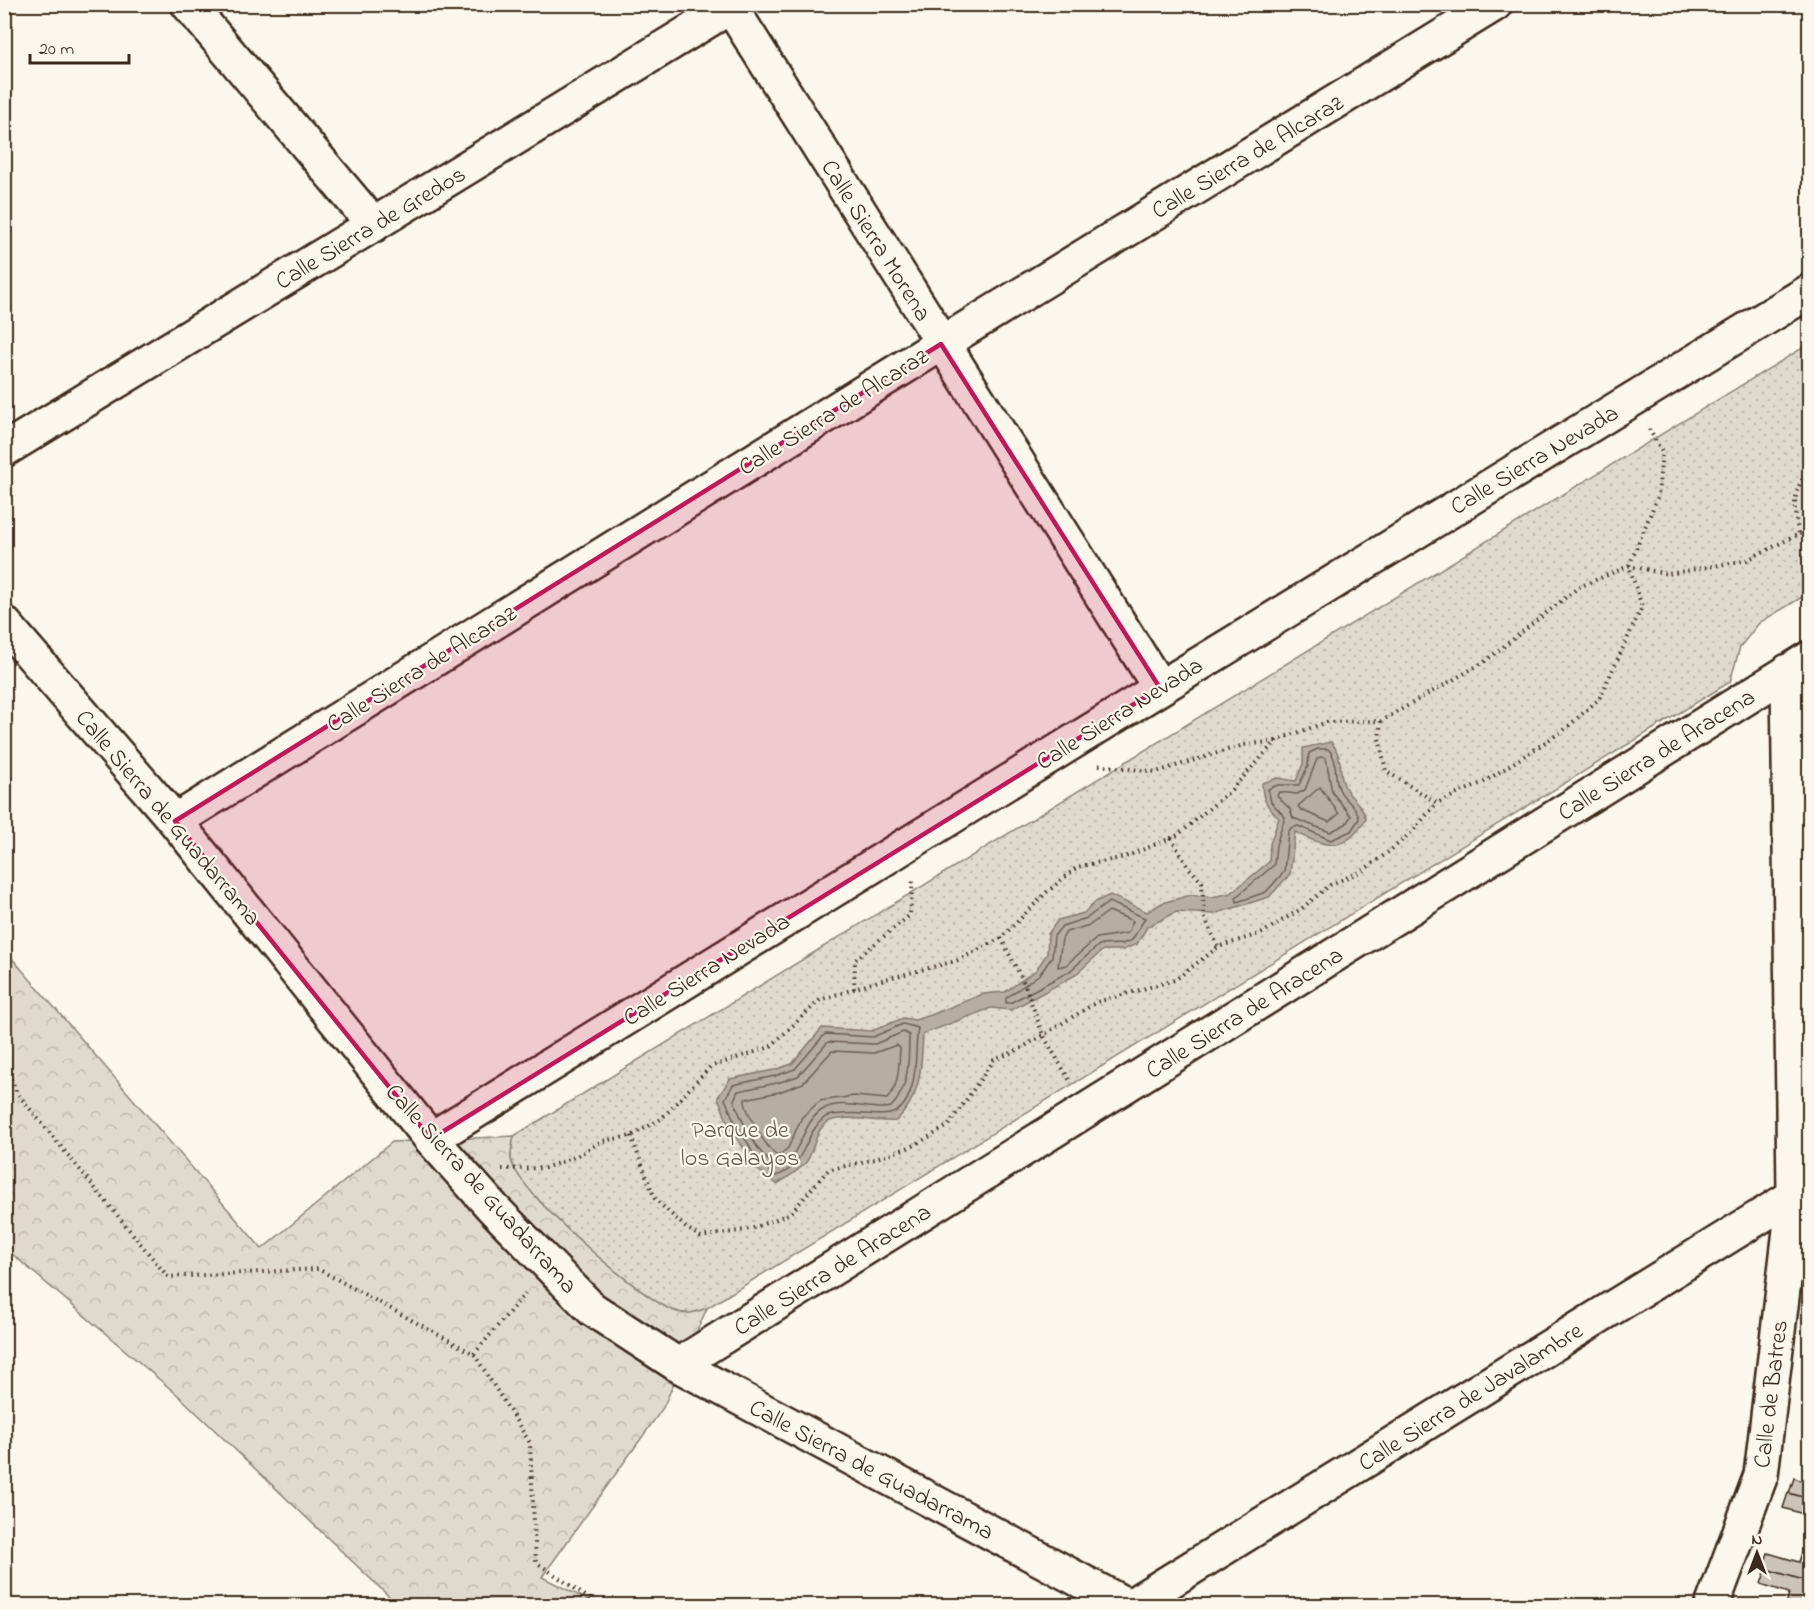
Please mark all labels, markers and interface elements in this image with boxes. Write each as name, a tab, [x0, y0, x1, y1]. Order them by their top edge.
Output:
scale bar	[30, 27, 129, 65]
text: 20 m	[39, 37, 74, 63]
street label: Calle Sierra de Alcaraz	[1146, 86, 1352, 229]
street label: Calle Sierra Morena	[811, 153, 939, 329]
street label: Calle Sierra de Gredos	[269, 158, 473, 300]
street label: Calle Sierra de Alcaraz	[732, 340, 937, 486]
street label: Calle Sierra Nevada	[1444, 397, 1626, 525]
street label: Calle Sierra de Alcaraz	[320, 597, 525, 743]
street label: Calle Sierra Nevada	[1030, 650, 1211, 781]
street label: Calle Sierra de Aracena	[1552, 681, 1763, 831]
street label: Calle Sierra de Guadarrama	[66, 703, 268, 934]
street label: Calle Sierra Nevada	[617, 906, 798, 1037]
street label: Calle Sierra de Aracena	[1140, 939, 1351, 1089]
street label: Calle Sierra de Guadarrama	[376, 1077, 585, 1303]
park label: Parque de los Galayos	[681, 1114, 799, 1178]
street label: Calle Sierra de Aracena	[728, 1196, 939, 1346]
street label: Calle Sierra de Javalambre	[1352, 1315, 1591, 1482]
street label: Calle de Batres	[1746, 1318, 1799, 1470]
street label: Calle Sierra de Guadarrama	[742, 1392, 1000, 1551]
north arrow	[1727, 1523, 1787, 1583]
text: N	[1752, 1528, 1763, 1552]

